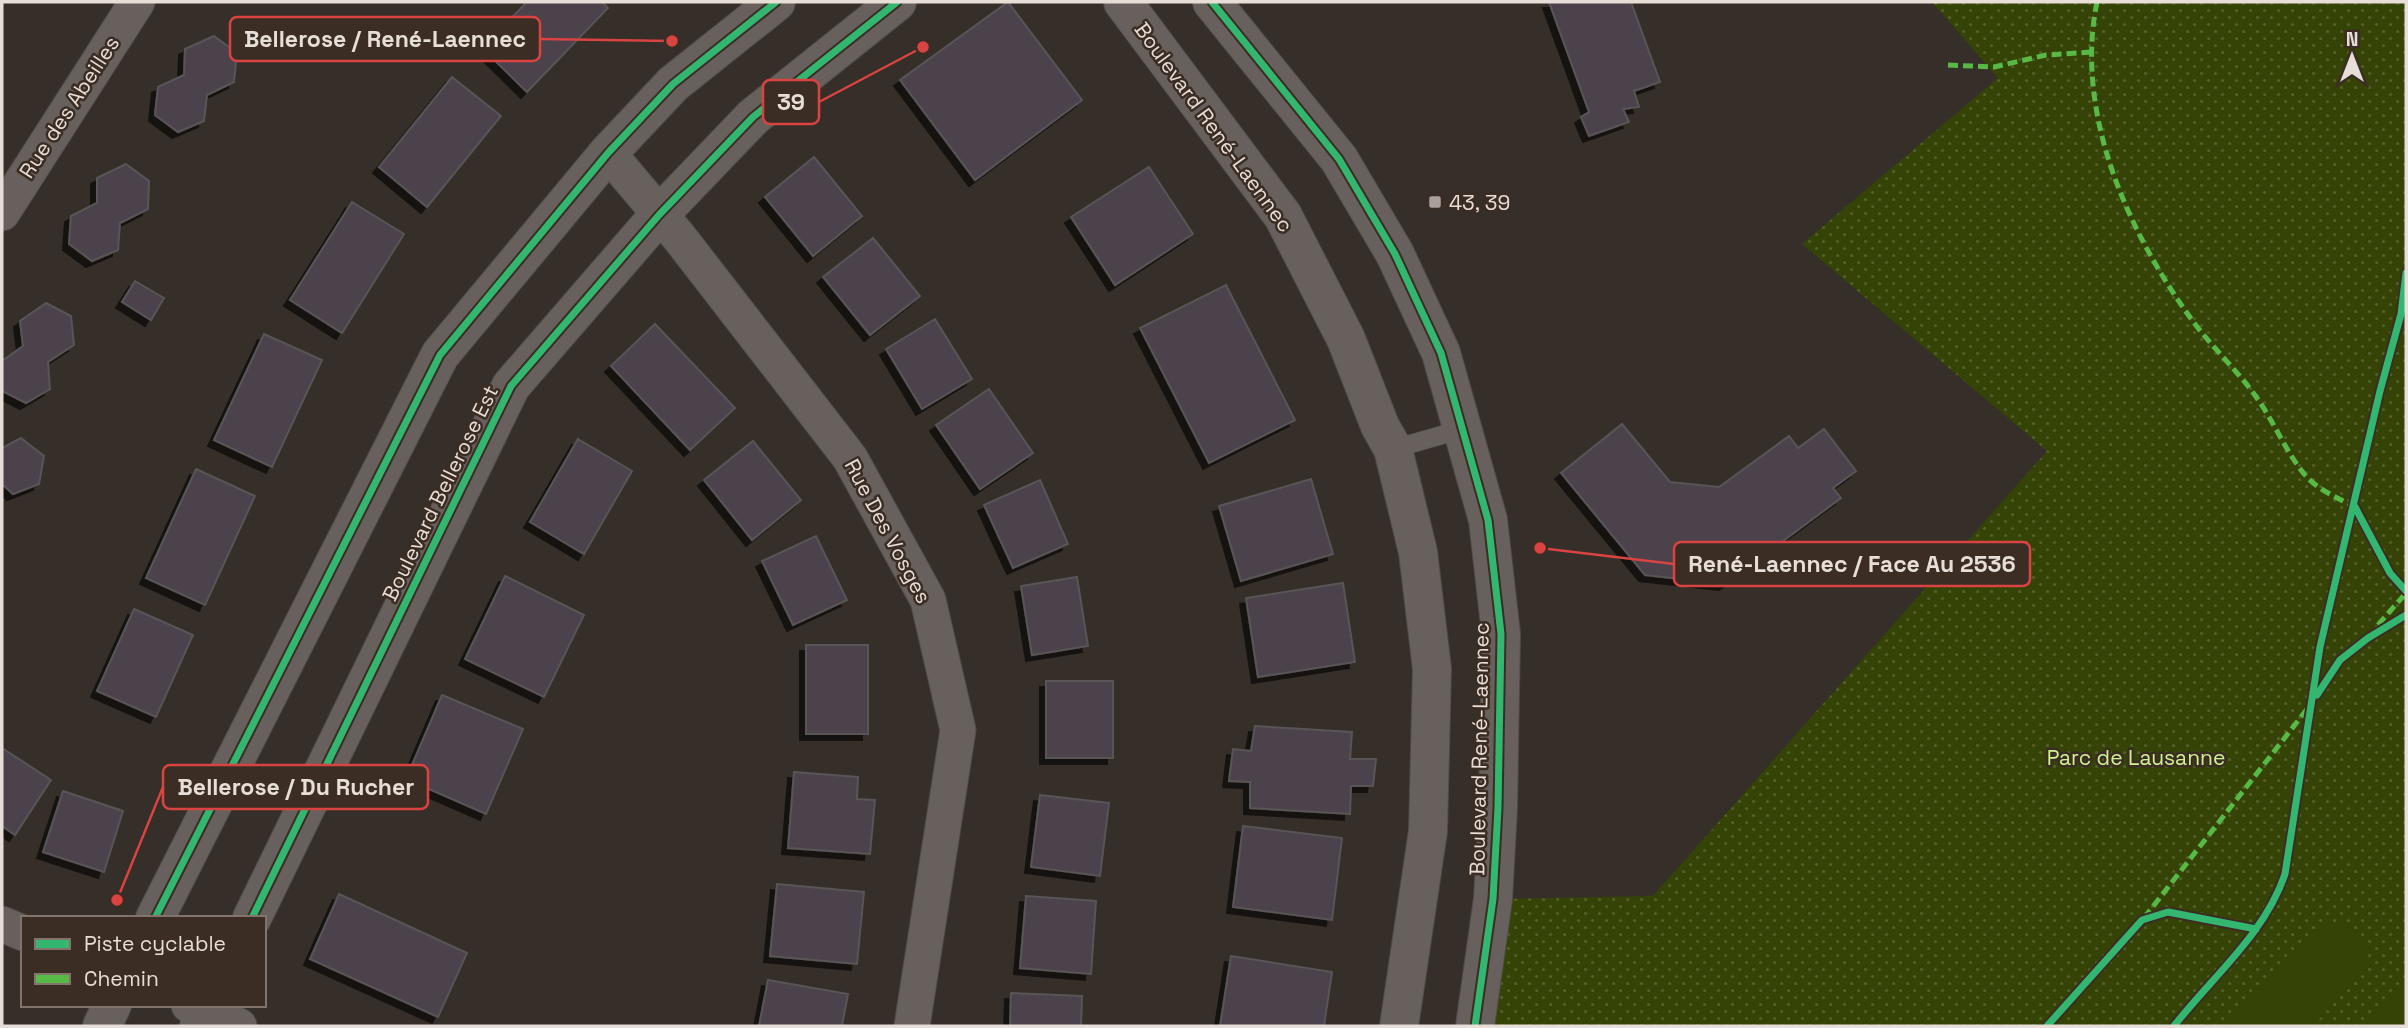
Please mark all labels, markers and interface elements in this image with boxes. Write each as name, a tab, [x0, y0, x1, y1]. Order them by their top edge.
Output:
callout: Bellerose / René-Laennec	[230, 17, 540, 61]
street label: Boulevard René-Laennec	[1129, 17, 1299, 237]
north arrow	[2317, 21, 2387, 91]
text: Bellerose / René-Laennec	[244, 24, 526, 54]
text: N	[2346, 27, 2358, 52]
street label: Rue des Abeilles	[13, 31, 125, 183]
callout: 39	[763, 80, 819, 124]
text: 39	[777, 87, 805, 117]
place label: 43, 39	[1449, 189, 1510, 216]
marker: 43, 39	[1427, 194, 1443, 210]
street label: Boulevard Bellerose Est	[376, 381, 504, 605]
street label: Rue Des Vosges	[839, 454, 937, 608]
callout: René-Laennec / Face Au 2536	[1674, 542, 2030, 586]
text: René-Laennec / Face Au 2536	[1688, 549, 2016, 579]
street label: Boulevard René-Laennec	[1463, 622, 1495, 876]
park label: Parc de Lausanne	[2047, 744, 2225, 771]
callout: Bellerose / Du Rucher	[163, 765, 428, 809]
text: Bellerose / Du Rucher	[178, 772, 414, 802]
legend	[21, 916, 266, 1007]
text: Piste cyclable	[84, 930, 226, 957]
text: Chemin	[84, 965, 159, 992]

